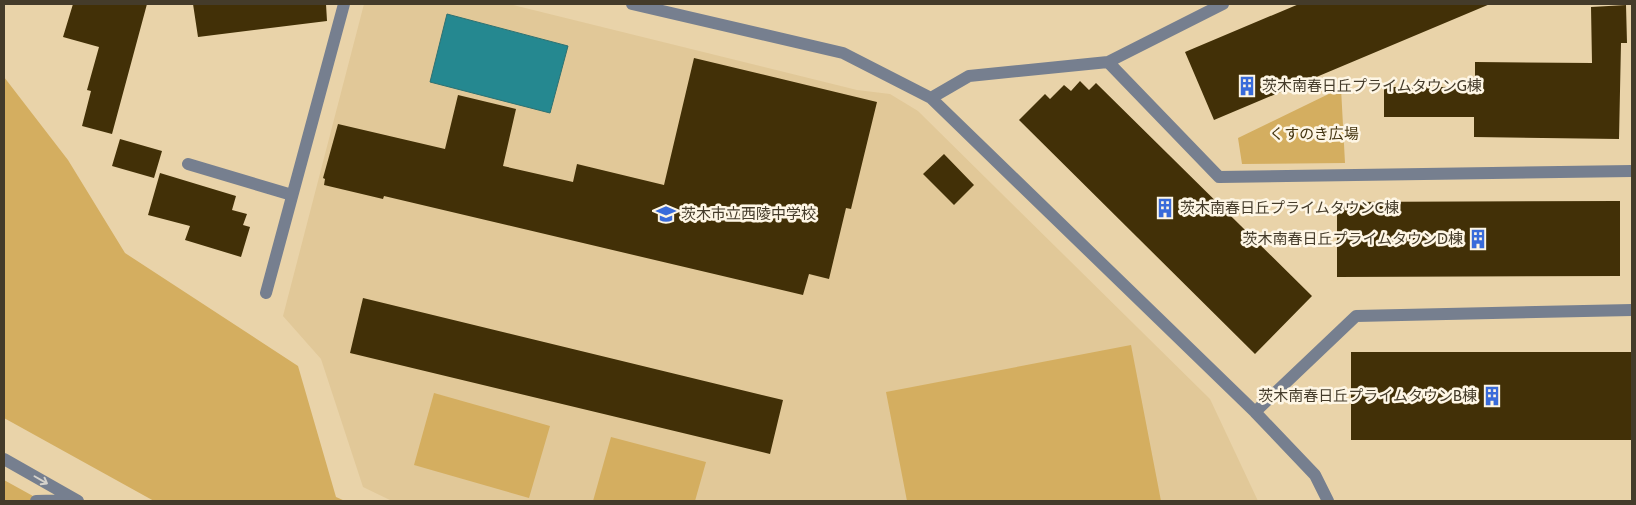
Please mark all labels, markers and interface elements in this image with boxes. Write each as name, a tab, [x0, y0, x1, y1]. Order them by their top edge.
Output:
building icon: 茨木南春日丘プライムタウンG棟	[1236, 75, 1258, 97]
place label: 茨木南春日丘プライムタウンG棟	[1262, 77, 1482, 95]
park label: くすのき広場	[1269, 125, 1359, 143]
building icon: 茨木南春日丘プライムタウンC棟	[1154, 197, 1176, 219]
place label: 茨木南春日丘プライムタウンC棟	[1180, 199, 1399, 217]
school or university icon: 茨木市立西陵中学校	[655, 203, 677, 225]
place label: 茨木市立西陵中学校	[681, 205, 816, 223]
building icon: 茨木南春日丘プライムタウンD棟	[1467, 228, 1489, 250]
place label: 茨木南春日丘プライムタウンD棟	[1242, 230, 1463, 248]
building icon: 茨木南春日丘プライムタウンB棟	[1481, 385, 1503, 407]
place label: 茨木南春日丘プライムタウンB棟	[1258, 387, 1477, 405]
one-way arrow	[33, 476, 48, 485]

